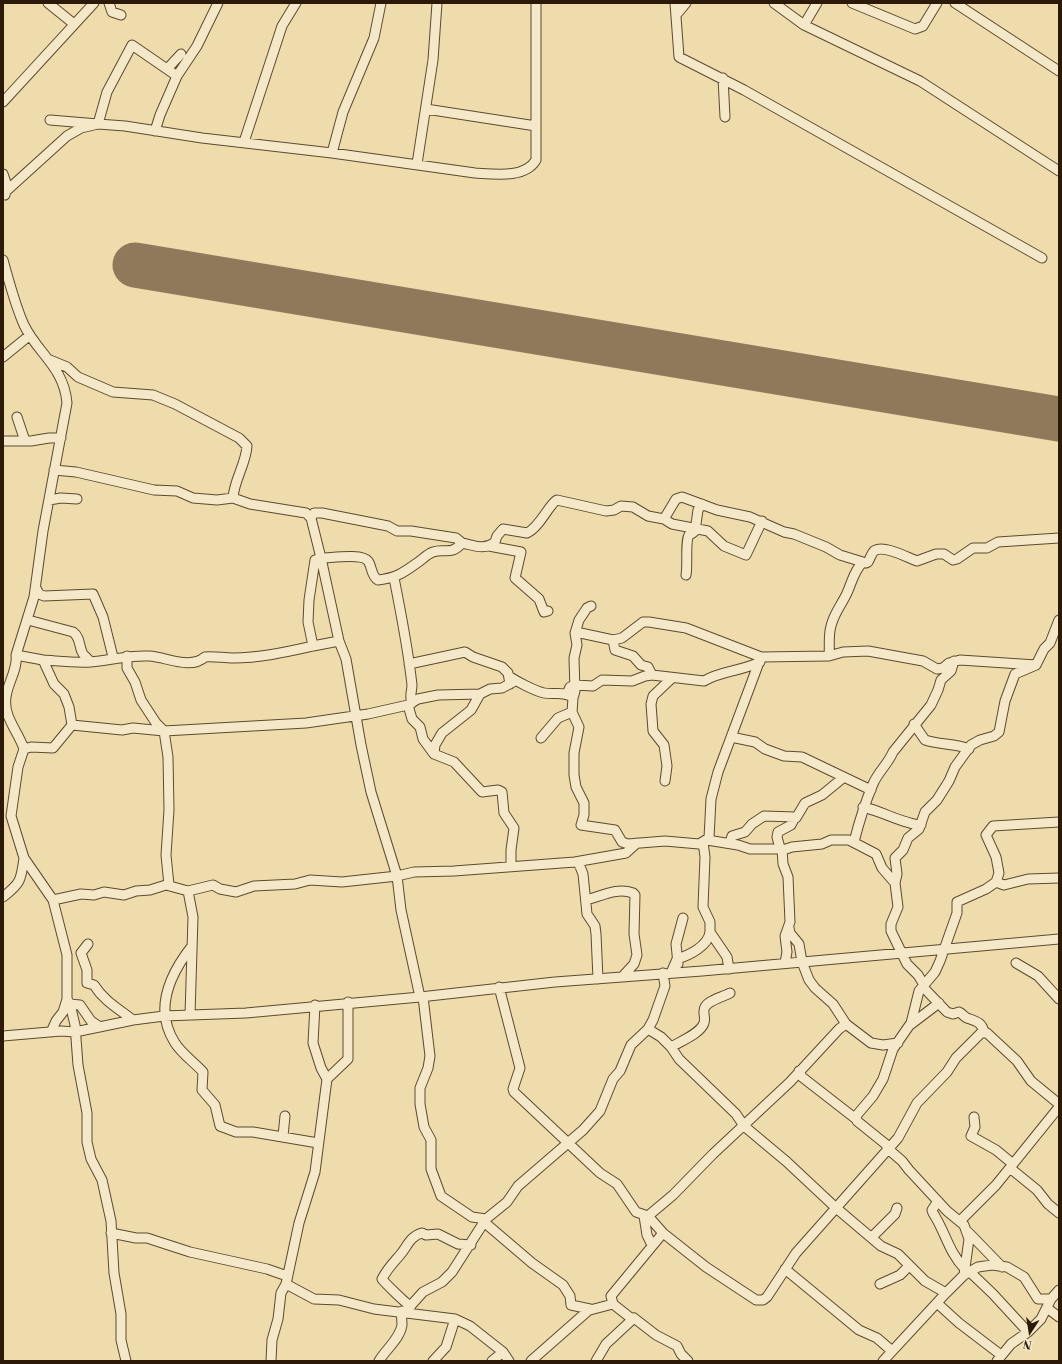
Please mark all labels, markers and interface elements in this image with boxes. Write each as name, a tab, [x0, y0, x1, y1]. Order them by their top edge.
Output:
north arrow	[1010, 1312, 1050, 1352]
text: N	[1022, 1336, 1033, 1351]

